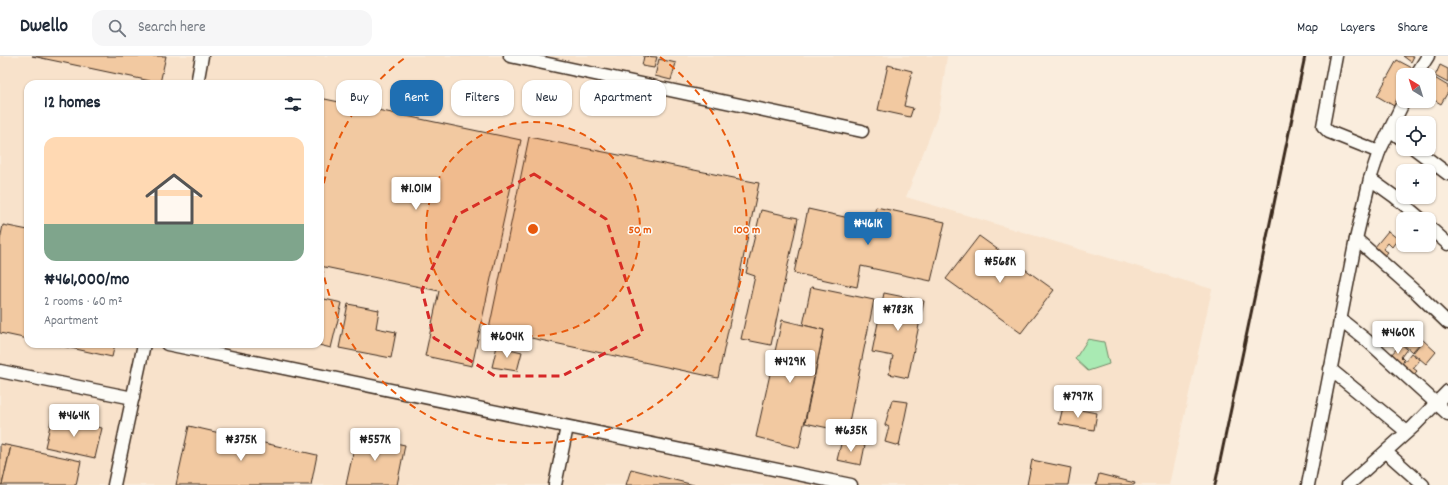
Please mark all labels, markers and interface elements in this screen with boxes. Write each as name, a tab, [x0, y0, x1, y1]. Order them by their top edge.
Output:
search box	[92, 10, 372, 46]
text: Dwello	[20, 14, 68, 41]
icon: search	[106, 17, 128, 39]
text: Search here	[138, 17, 206, 39]
text: Map	[1297, 18, 1318, 38]
text: Layers	[1340, 18, 1375, 38]
text: Share	[1397, 18, 1428, 38]
north arrow	[1396, 68, 1436, 108]
map controls	[1396, 68, 1436, 252]
chip: Buy	[336, 80, 382, 116]
chip: Rent	[390, 80, 443, 116]
chip: Filters	[451, 80, 514, 116]
chip: New	[522, 80, 572, 116]
chip: Apartment	[580, 80, 666, 116]
text: 12 homes	[44, 92, 101, 116]
icon: filters	[282, 93, 304, 115]
button: locate	[1396, 116, 1436, 156]
icon: home	[138, 163, 210, 235]
button: +	[1396, 164, 1436, 204]
pin: ₦1.01M	[383, 177, 449, 211]
text: ₦1.01M	[400, 180, 432, 199]
pin: ₦461K	[840, 212, 896, 246]
button: −	[1396, 212, 1436, 252]
text: ₦461K	[853, 215, 883, 234]
centre of rings	[526, 222, 540, 236]
text: 50 m	[628, 222, 652, 239]
text: 100 m	[734, 222, 760, 239]
pin: ₦568K	[972, 250, 1028, 284]
text: ₦568K	[984, 253, 1016, 272]
text: ₦461,000/mo	[44, 269, 129, 293]
text: 2 rooms · 60 m²	[44, 293, 122, 312]
pin: ₦783K	[870, 298, 926, 332]
text: ₦783K	[883, 301, 913, 320]
text: Apartment	[44, 312, 98, 331]
pin: ₦460K	[1370, 321, 1426, 355]
text: ₦460K	[1381, 324, 1415, 343]
pin: ₦604K	[479, 325, 535, 359]
text: ₦604K	[490, 328, 524, 347]
pin: ₦429K	[762, 350, 818, 384]
text: ₦429K	[774, 353, 806, 372]
pin: ₦797K	[1050, 385, 1106, 419]
text: ₦797K	[1063, 388, 1093, 407]
pin: ₦464K	[46, 404, 102, 438]
text: ₦464K	[58, 407, 90, 426]
pin: ₦635K	[823, 419, 879, 453]
text: ₦635K	[835, 422, 867, 441]
pin: ₦375K	[213, 428, 269, 462]
pin: ₦557K	[347, 428, 403, 462]
text: ₦375K	[225, 431, 257, 450]
text: ₦557K	[359, 431, 391, 450]

